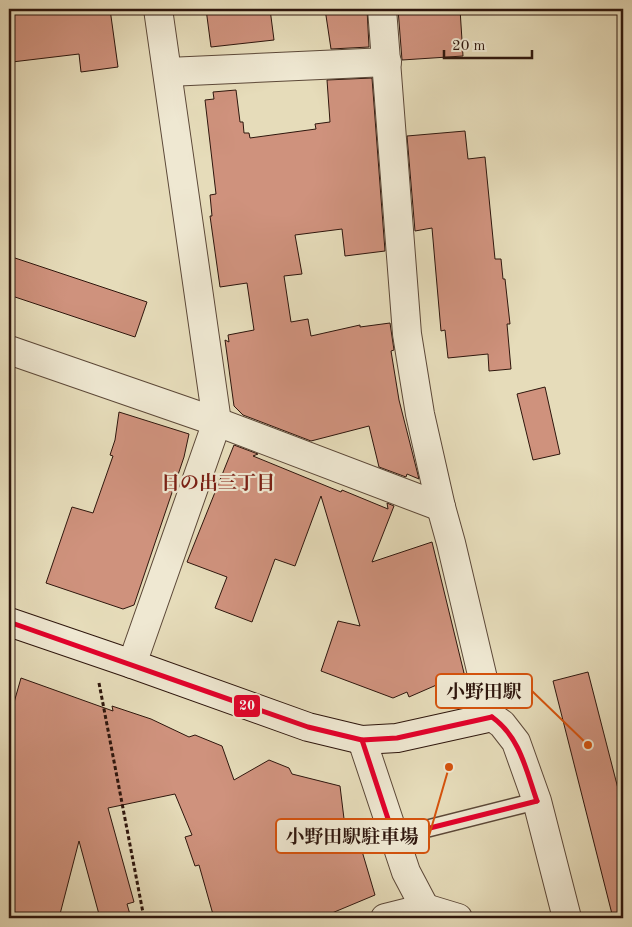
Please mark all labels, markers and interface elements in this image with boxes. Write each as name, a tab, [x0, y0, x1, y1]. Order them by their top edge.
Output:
scale bar	[444, 28, 532, 60]
text: 20 m	[452, 39, 486, 54]
district label: 日の出三丁目	[161, 473, 275, 494]
callout: 小野田駅	[436, 674, 532, 708]
text: 小野田駅	[446, 682, 522, 703]
line badge: 20	[233, 694, 261, 718]
text: 20	[239, 699, 255, 713]
callout: 小野田駅駐車場	[276, 819, 429, 853]
text: 小野田駅駐車場	[285, 826, 419, 848]

